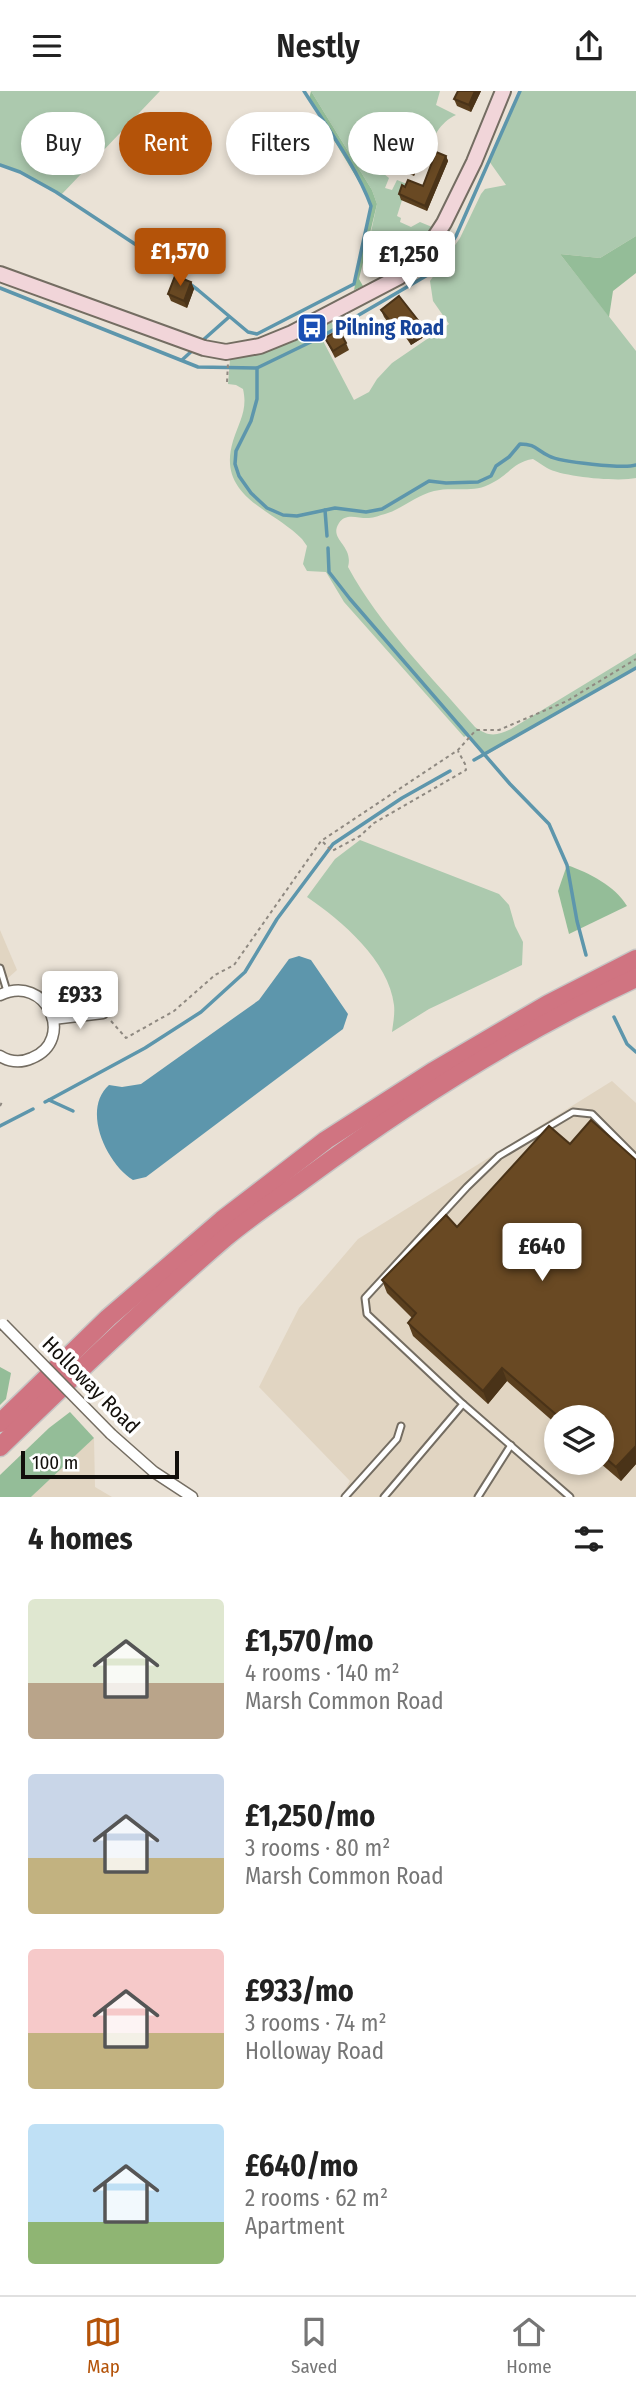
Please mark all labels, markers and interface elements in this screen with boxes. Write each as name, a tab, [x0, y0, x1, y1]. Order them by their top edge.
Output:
icon: menu	[28, 27, 66, 65]
text: Nestly	[276, 27, 360, 65]
icon: share	[570, 27, 608, 65]
chip: Buy	[21, 112, 105, 175]
chip: Rent	[119, 112, 212, 175]
chip: Filters	[226, 112, 334, 175]
chip: New	[348, 112, 438, 175]
pin: £1,570	[123, 229, 237, 288]
pin: £1,250	[352, 231, 466, 291]
text: £1,570	[151, 237, 209, 265]
text: £1,250	[379, 240, 439, 268]
bus stop icon: Pilning Road	[295, 311, 329, 345]
place label: Pilning Road	[335, 315, 444, 341]
pin: £933	[39, 971, 121, 1031]
text: £933	[58, 980, 102, 1008]
pin: £640	[501, 1223, 583, 1283]
text: £640	[518, 1232, 566, 1260]
street label: Holloway Road	[37, 1331, 145, 1439]
map controls	[544, 1405, 614, 1475]
button: layers	[544, 1405, 614, 1475]
scale bar	[21, 1448, 178, 1480]
text: 100 m	[32, 1451, 78, 1474]
icon: filters	[570, 1520, 608, 1558]
text: 4 homes	[28, 1521, 133, 1557]
text: £1,570/mo	[245, 1623, 373, 1659]
icon: home	[84, 1627, 168, 1711]
text: 4 rooms · 140 m²	[245, 1659, 400, 1687]
text: Marsh Common Road	[245, 1687, 444, 1715]
text: £1,250/mo	[245, 1798, 375, 1834]
icon: home	[84, 1802, 168, 1886]
text: 3 rooms · 80 m²	[245, 1834, 390, 1862]
text: Marsh Common Road	[245, 1862, 444, 1890]
text: £933/mo	[245, 1973, 354, 2009]
icon: home	[84, 1977, 168, 2061]
text: 3 rooms · 74 m²	[245, 2009, 387, 2037]
text: Holloway Road	[245, 2037, 384, 2065]
text: £640/mo	[245, 2148, 358, 2184]
icon: home	[84, 2152, 168, 2236]
text: 2 rooms · 62 m²	[245, 2184, 388, 2212]
text: Apartment	[245, 2212, 345, 2240]
tab: Map	[84, 2313, 122, 2378]
tab: Saved	[291, 2313, 337, 2378]
tab: Home	[506, 2313, 552, 2378]

